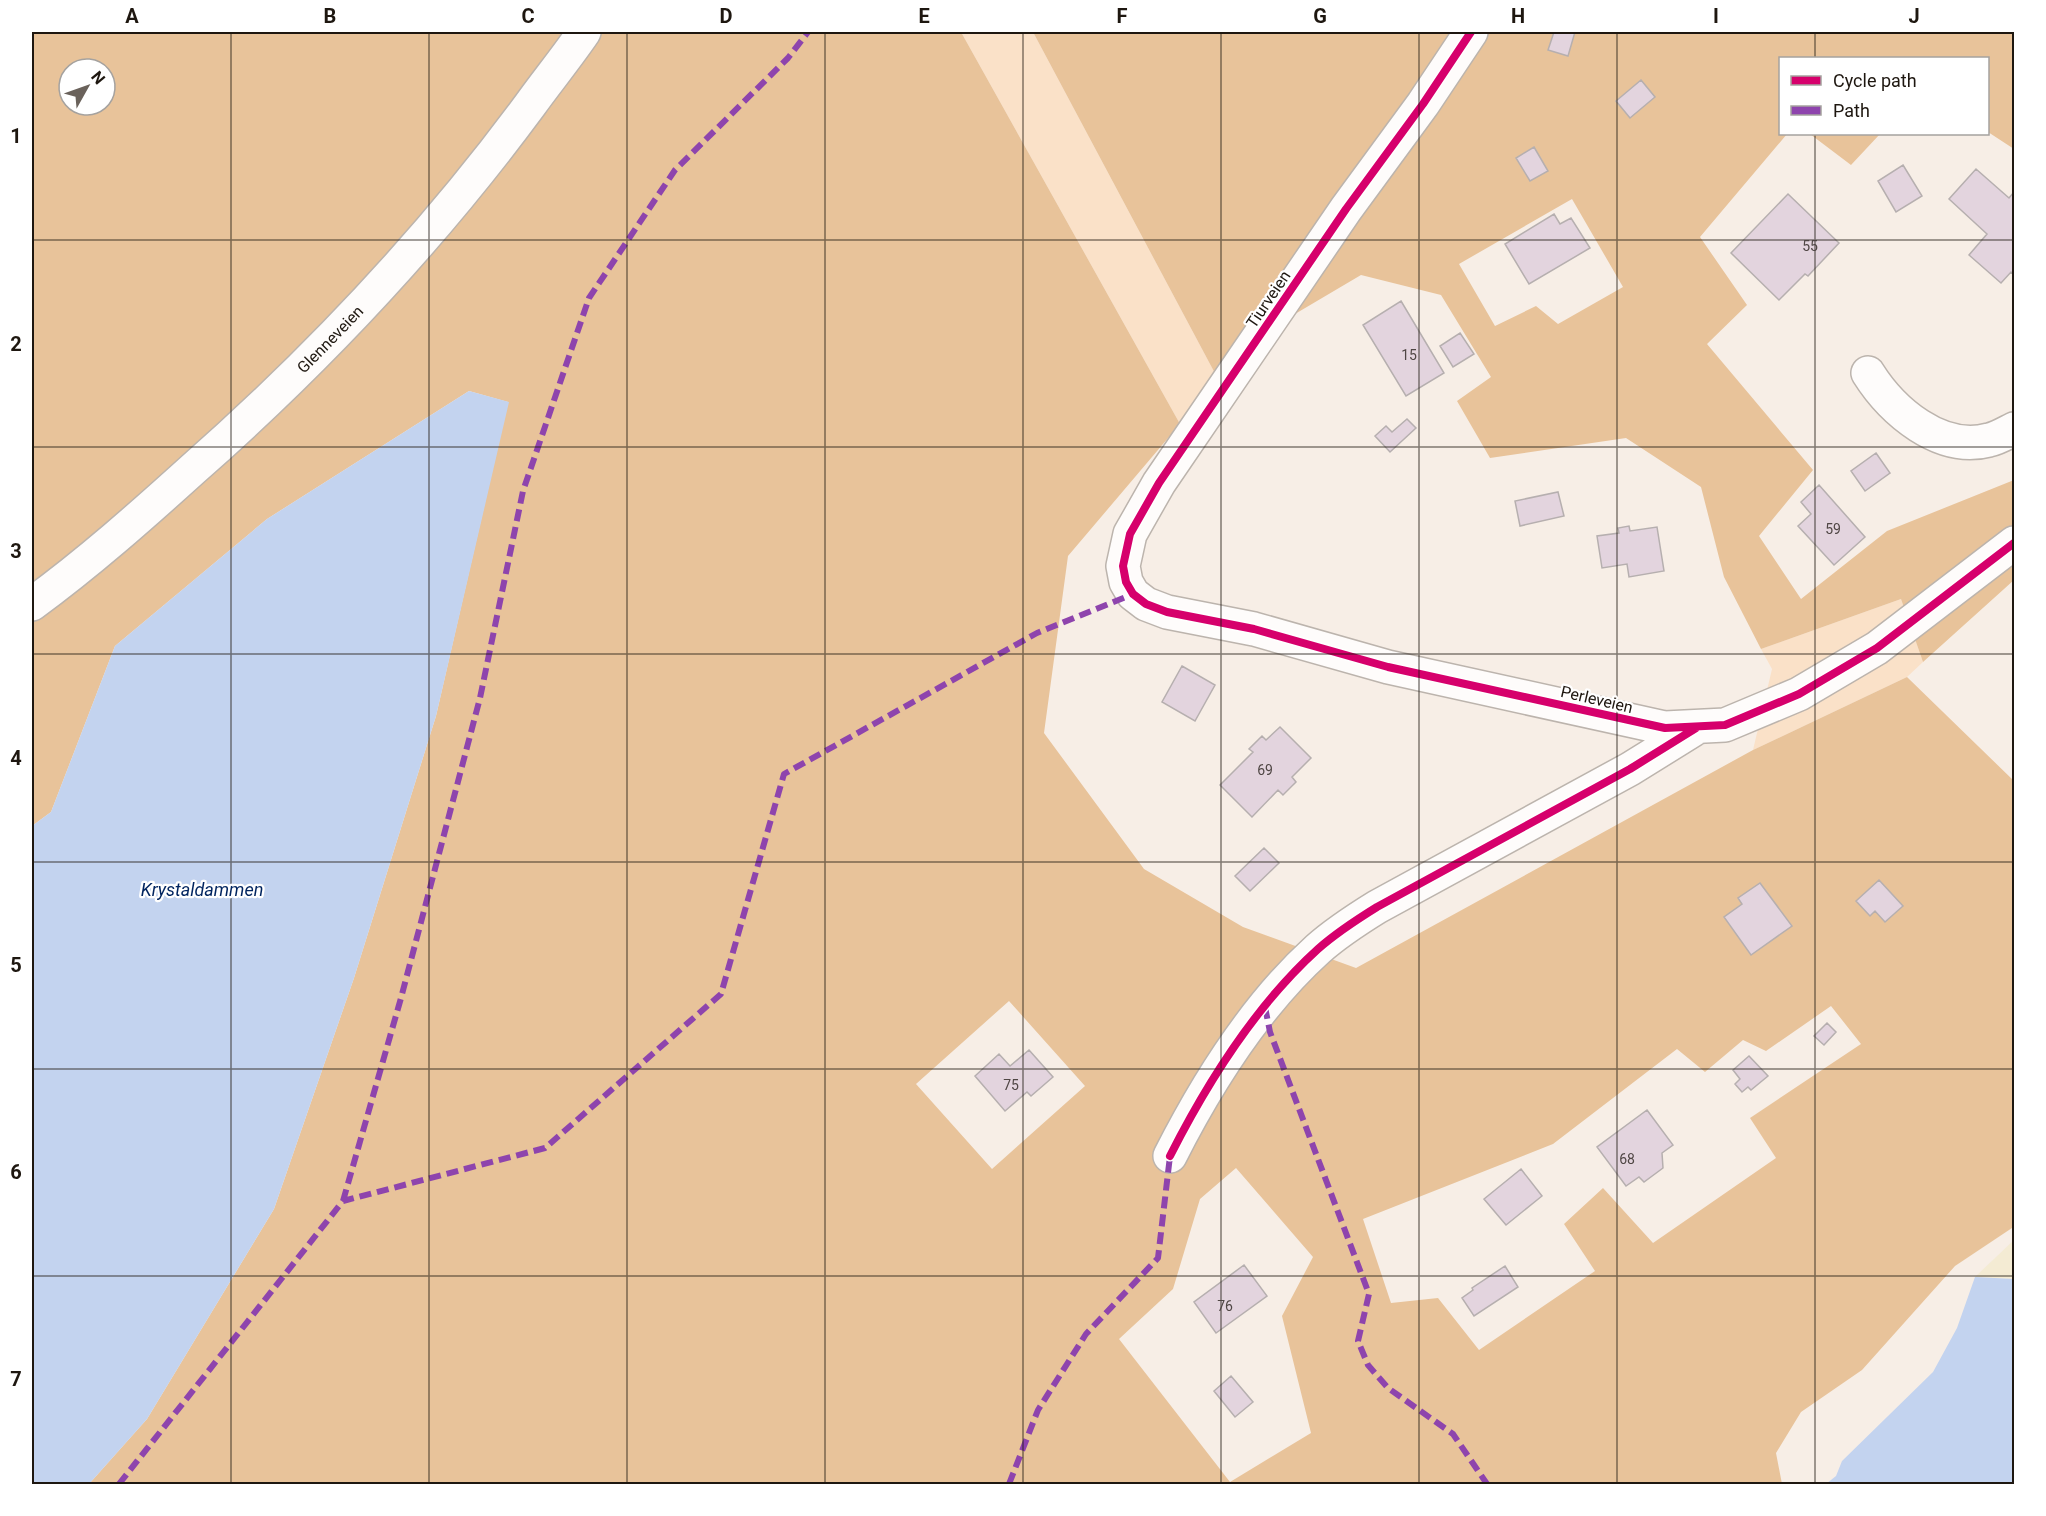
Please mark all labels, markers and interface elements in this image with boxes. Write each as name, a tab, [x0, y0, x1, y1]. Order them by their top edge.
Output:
text: A	[125, 4, 139, 28]
text: B	[324, 4, 336, 28]
text: C	[521, 4, 535, 28]
text: D	[720, 4, 733, 28]
text: E	[918, 4, 930, 28]
text: F	[1117, 4, 1128, 28]
text: G	[1313, 4, 1327, 28]
text: H	[1511, 4, 1525, 28]
text: I	[1713, 4, 1719, 28]
text: J	[1908, 4, 1920, 28]
north arrow	[57, 57, 117, 117]
legend	[1779, 57, 1989, 135]
text: N	[87, 67, 109, 88]
text: Cycle path	[1833, 70, 1917, 91]
text: Path	[1833, 100, 1870, 121]
text: 1	[10, 124, 22, 148]
house number: 55	[1802, 238, 1818, 254]
street label: Tiurveien	[1242, 267, 1295, 332]
street label: Glenneveien	[293, 302, 367, 377]
text: 2	[10, 332, 22, 356]
house number: 15	[1401, 347, 1417, 363]
house number: 59	[1825, 521, 1841, 537]
text: 3	[10, 539, 22, 563]
street label: Perleveien	[1559, 682, 1635, 717]
text: 4	[10, 746, 22, 770]
house number: 69	[1257, 762, 1273, 778]
water label: Krystaldammen	[141, 879, 263, 900]
text: 5	[10, 953, 22, 977]
house number: 75	[1003, 1077, 1019, 1093]
house number: 68	[1619, 1151, 1635, 1167]
text: 6	[10, 1160, 22, 1184]
house number: 76	[1217, 1298, 1233, 1314]
text: 7	[10, 1367, 22, 1391]

